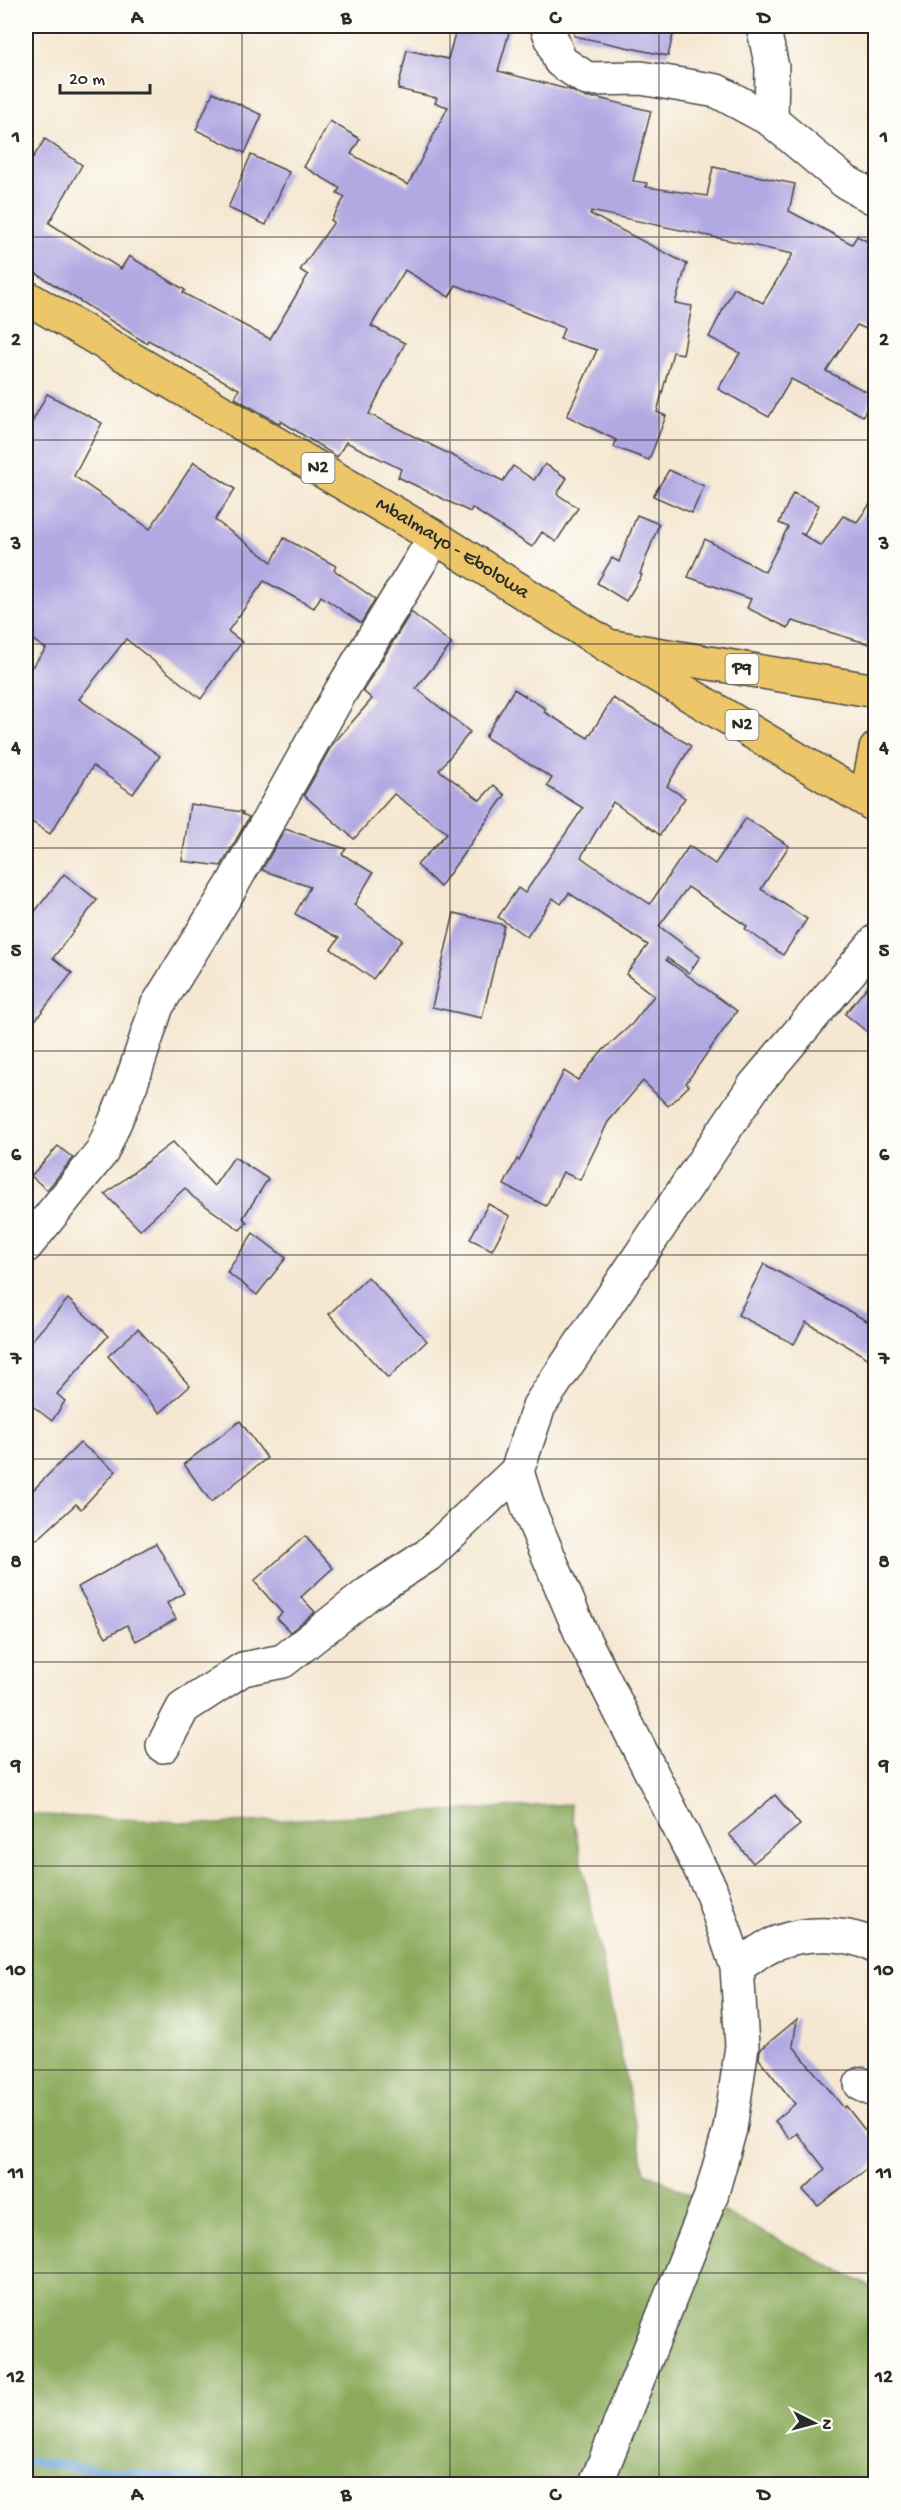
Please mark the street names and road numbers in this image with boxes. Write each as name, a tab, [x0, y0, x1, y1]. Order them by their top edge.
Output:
road number: N2	[302, 453, 334, 483]
street label: Mbalmayo - Ebolowa	[371, 493, 534, 605]
road number: P9	[726, 654, 758, 684]
road number: N2	[726, 710, 758, 740]

